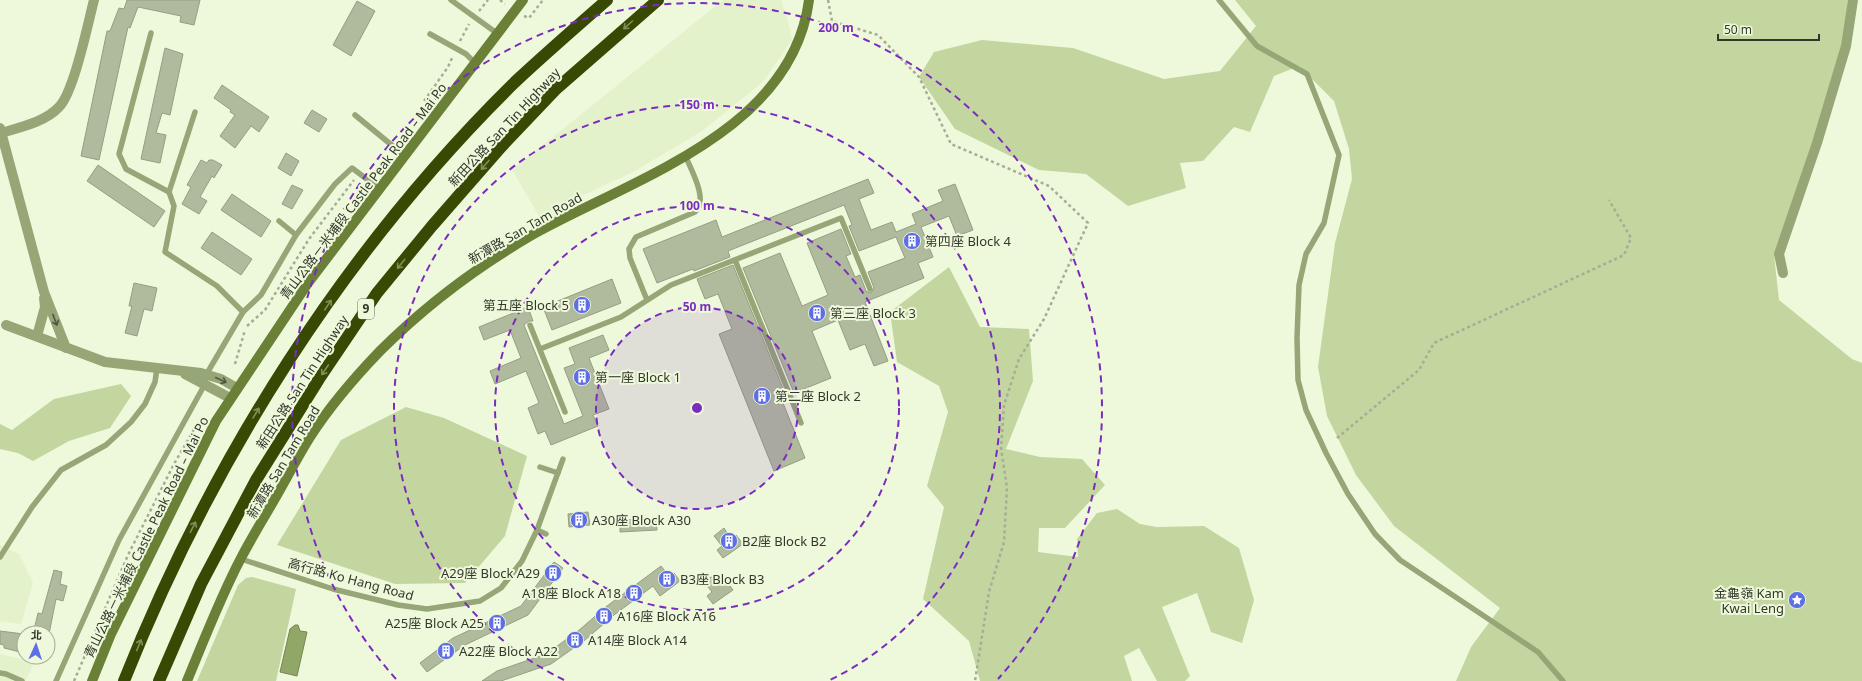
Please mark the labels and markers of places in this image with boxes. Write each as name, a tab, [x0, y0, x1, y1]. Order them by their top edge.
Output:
building icon: 第四座 Block 4	[902, 231, 922, 251]
place label: 第四座 Block 4	[925, 232, 1012, 250]
building icon: 第五座 Block 5	[572, 295, 592, 315]
place label: 第五座 Block 5	[483, 296, 569, 314]
building icon: 第三座 Block 3	[807, 303, 827, 323]
place label: 第三座 Block 3	[830, 304, 916, 322]
building icon: 第一座 Block 1	[572, 367, 592, 387]
place label: 第一座 Block 1	[595, 368, 681, 386]
building icon: 第二座 Block 2	[752, 386, 772, 406]
place label: 第二座 Block 2	[775, 387, 861, 405]
centre of rings	[690, 401, 704, 415]
building icon: A30座 Block A30	[569, 510, 589, 530]
place label: A30座 Block A30	[592, 511, 691, 529]
building icon: B2座 Block B2	[719, 531, 739, 551]
place label: B2座 Block B2	[742, 532, 826, 550]
building icon: A29座 Block A29	[543, 563, 563, 583]
place label: A29座 Block A29	[441, 564, 540, 582]
building icon: B3座 Block B3	[657, 569, 677, 589]
place label: B3座 Block B3	[680, 570, 764, 588]
building icon: A18座 Block A18	[624, 583, 644, 603]
place label: A18座 Block A18	[522, 584, 621, 602]
place label: 金龜嶺 Kam Kwai Leng	[1714, 584, 1784, 617]
place icon: 金龜嶺 Kam Kwai Leng	[1787, 590, 1807, 610]
building icon: A16座 Block A16	[594, 606, 614, 626]
place label: A16座 Block A16	[617, 607, 716, 625]
building icon: A25座 Block A25	[487, 613, 507, 633]
place label: A25座 Block A25	[385, 614, 484, 632]
building icon: A14座 Block A14	[565, 630, 585, 650]
place label: A14座 Block A14	[588, 631, 688, 649]
building icon: A22座 Block A22	[436, 641, 456, 661]
place label: A22座 Block A22	[459, 642, 558, 660]

